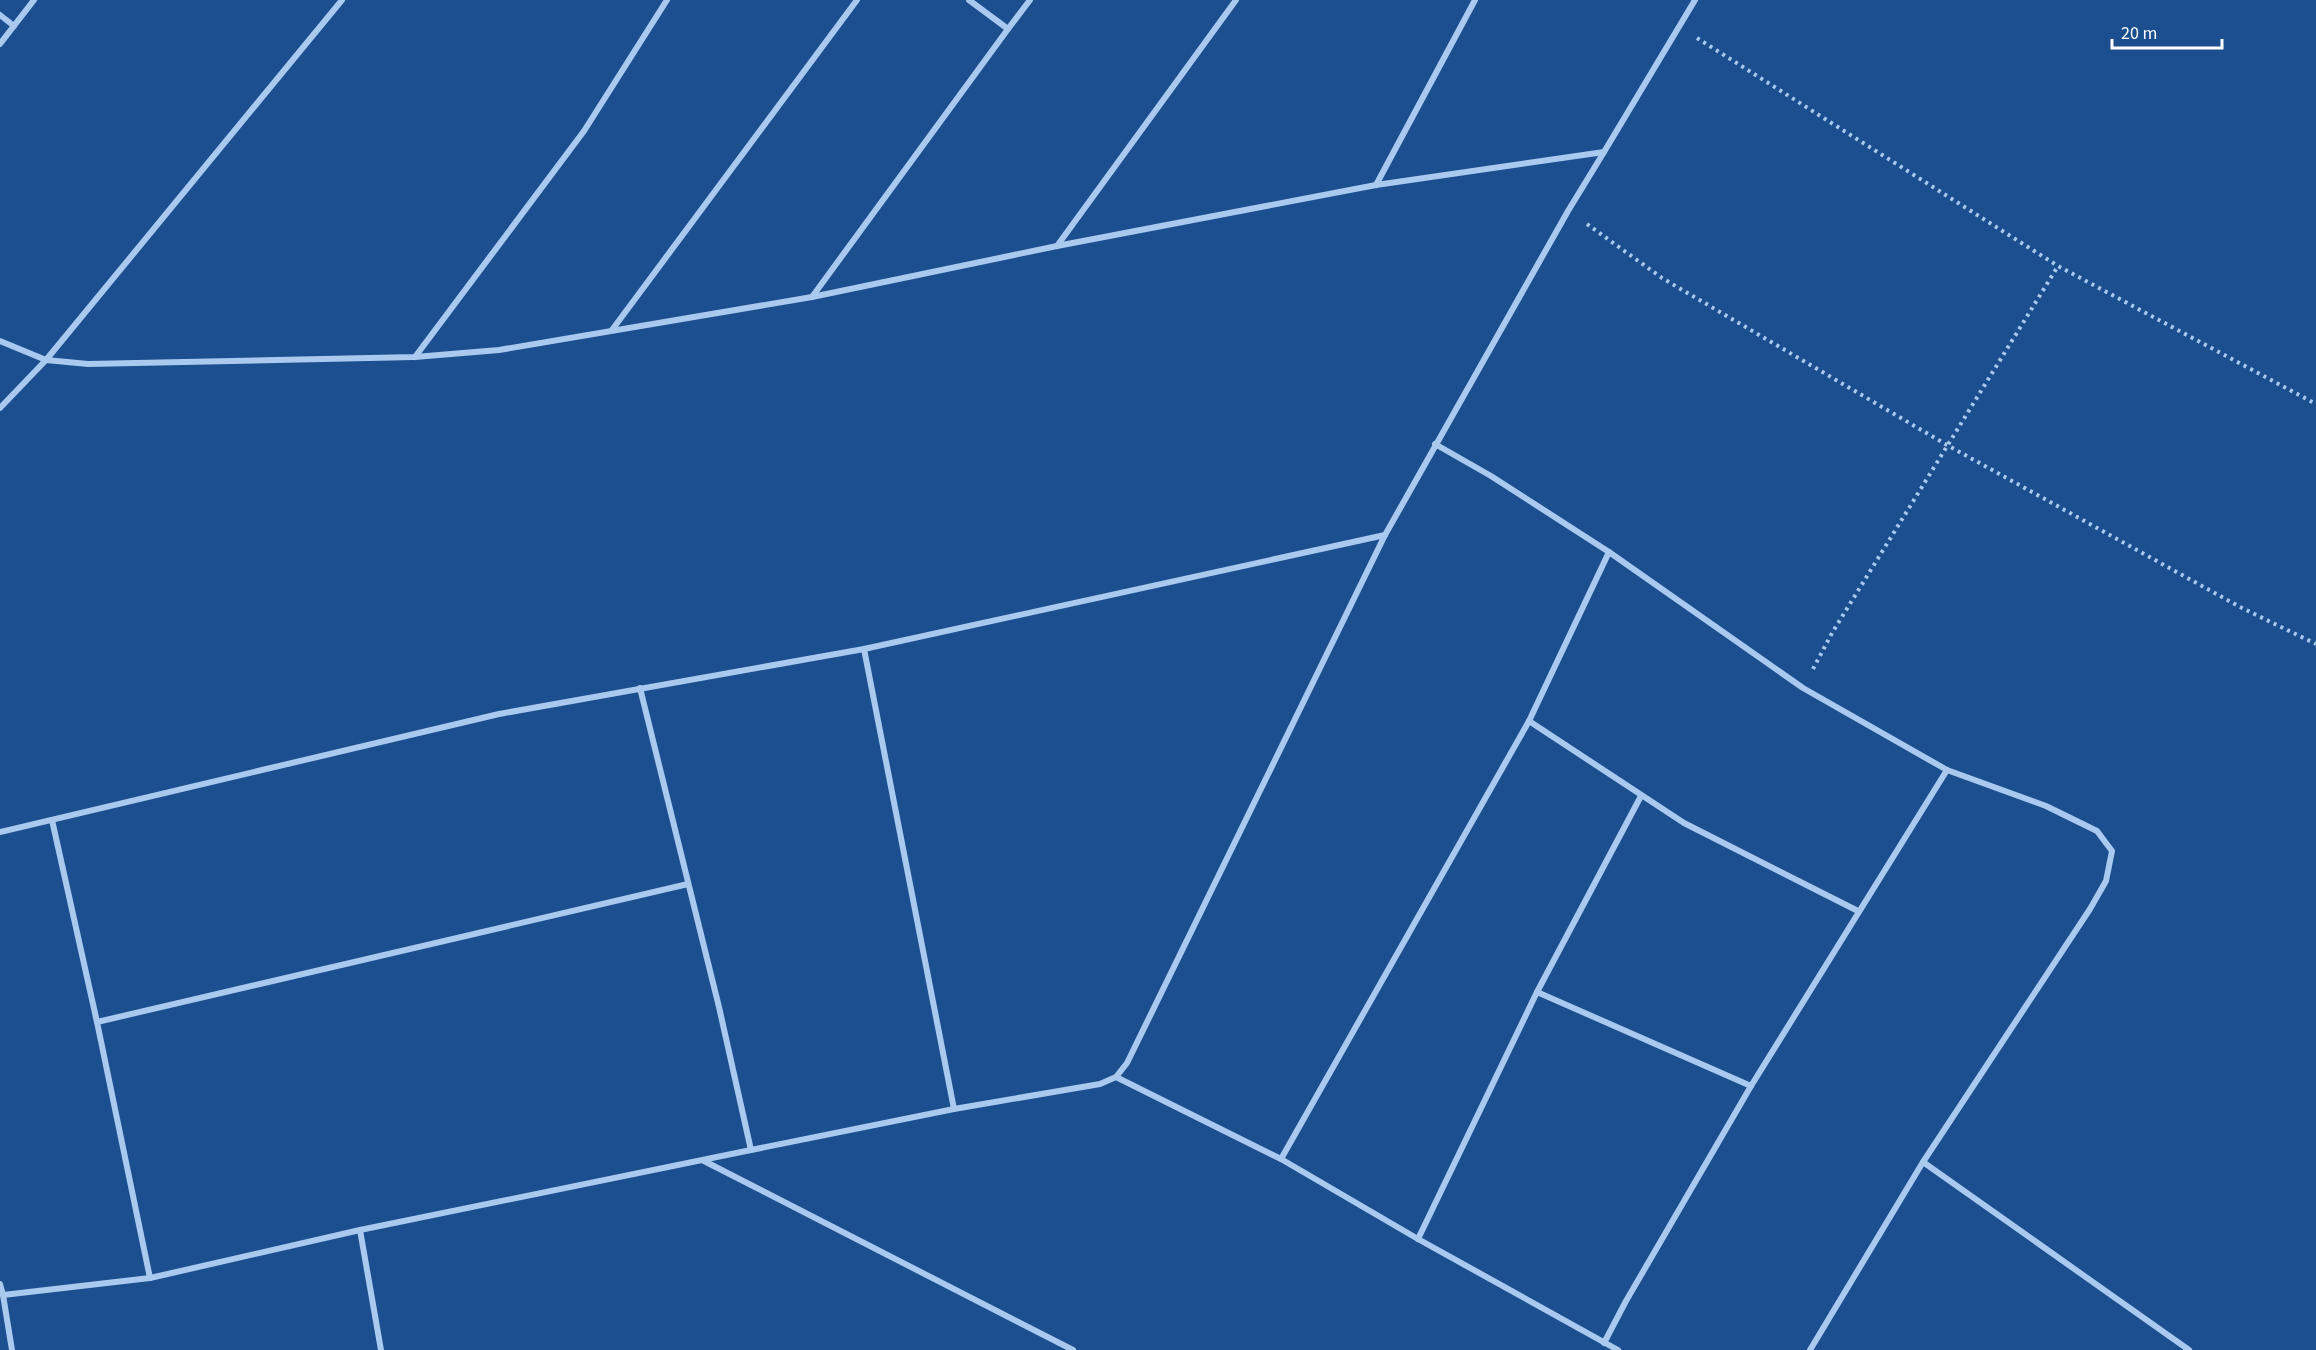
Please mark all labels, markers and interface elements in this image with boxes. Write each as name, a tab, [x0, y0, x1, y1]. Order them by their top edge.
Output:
scale bar	[2112, 12, 2222, 50]
text: 20 m	[2121, 21, 2157, 46]

